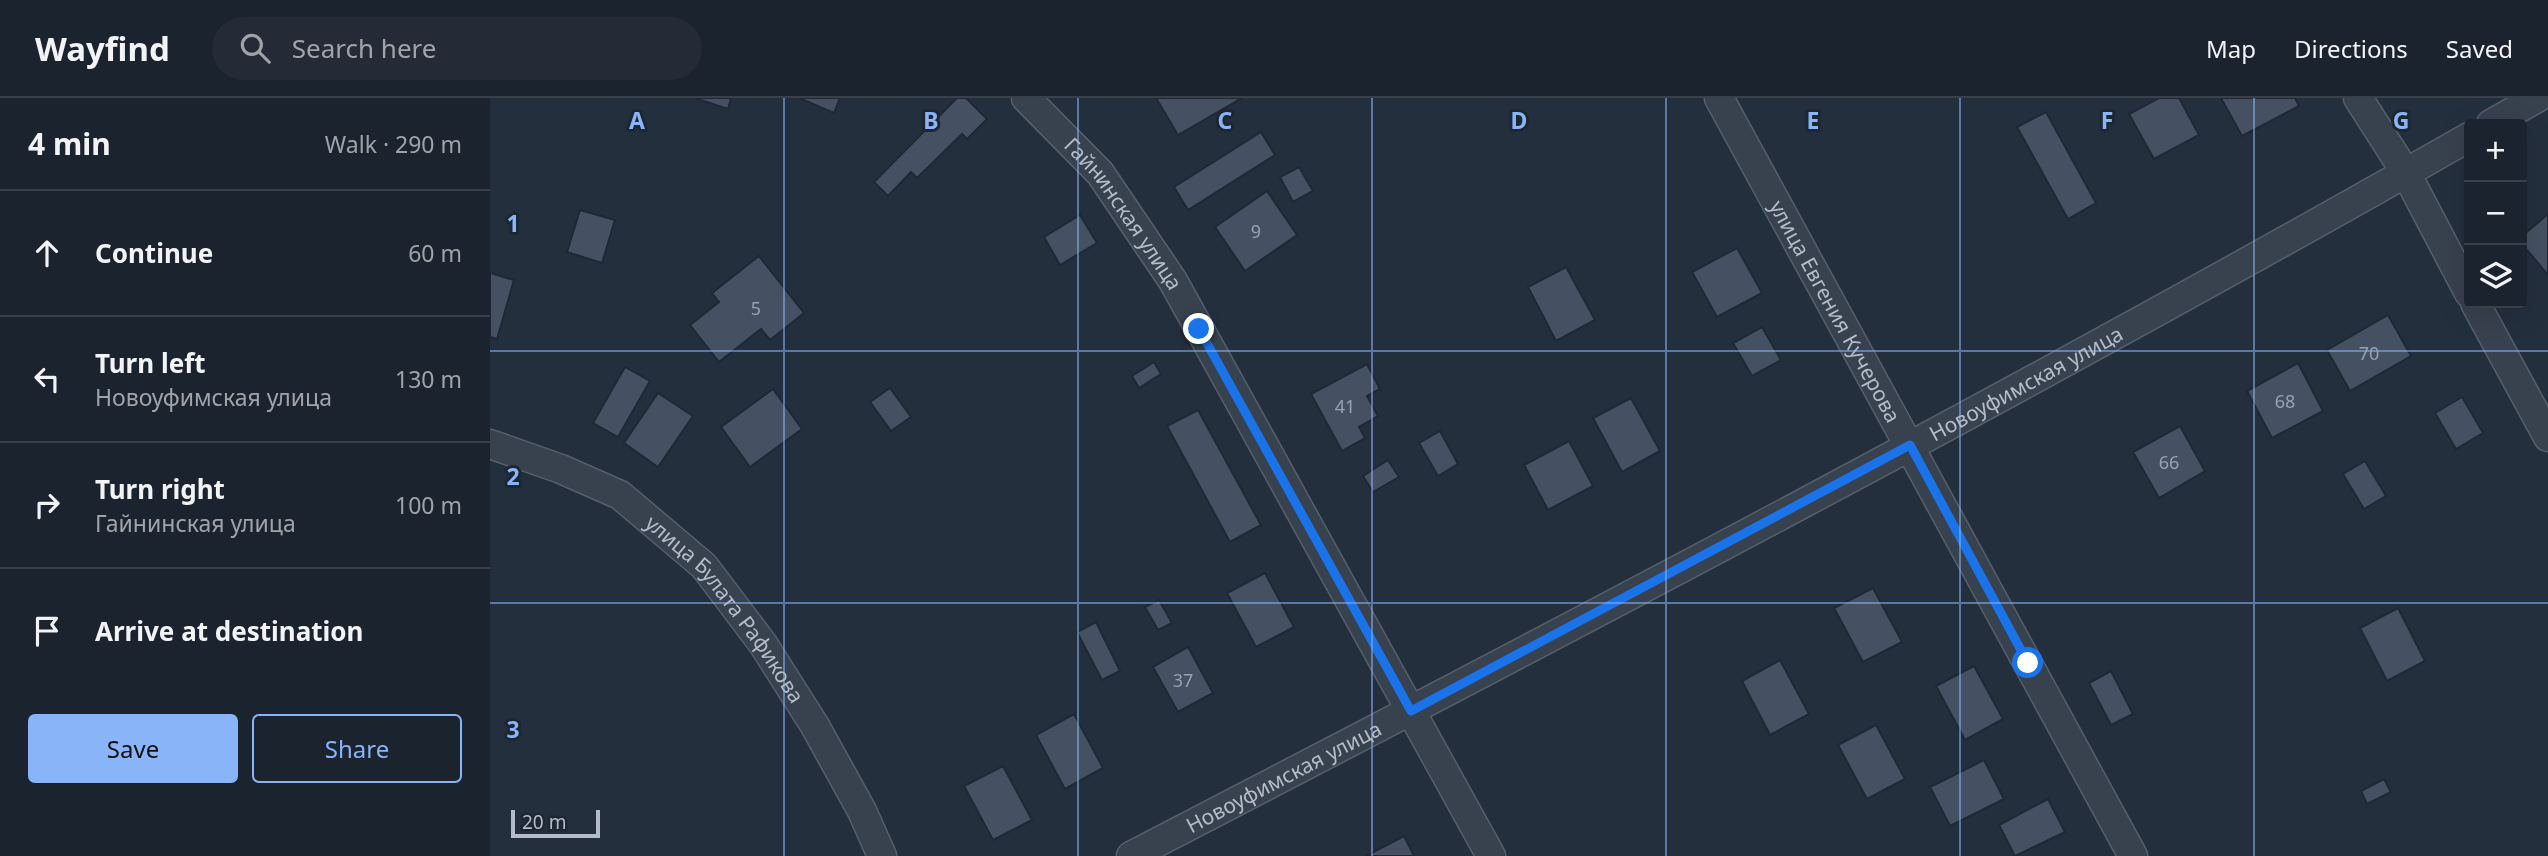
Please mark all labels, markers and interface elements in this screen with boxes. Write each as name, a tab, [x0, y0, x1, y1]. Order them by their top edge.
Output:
search box	[212, 17, 702, 80]
text: Wayfind	[35, 26, 170, 71]
icon: search	[236, 29, 274, 67]
text: Search here	[292, 30, 436, 66]
text: Map	[2206, 32, 2256, 65]
text: Directions	[2294, 32, 2408, 65]
text: Saved	[2446, 32, 2513, 65]
text: A	[629, 104, 645, 136]
text: B	[923, 104, 939, 136]
text: C	[1218, 104, 1233, 136]
text: D	[1511, 104, 1527, 136]
text: E	[1807, 104, 1819, 136]
text: F	[2101, 104, 2113, 136]
text: G	[2393, 104, 2409, 136]
map controls	[2464, 119, 2527, 308]
button: +	[2464, 119, 2527, 182]
text: 4 min	[28, 123, 111, 164]
text: Walk · 290 m	[325, 128, 462, 160]
street label: Гайнинская улица	[1058, 131, 1189, 295]
button: −	[2464, 182, 2527, 245]
street label: улица Евгения Кучерова	[1763, 195, 1907, 427]
text: 1	[506, 207, 520, 239]
house number: 9	[1251, 219, 1261, 243]
icon: ahead	[28, 234, 66, 272]
text: Continue	[95, 235, 213, 271]
text: 60 m	[408, 237, 462, 269]
button: layers	[2464, 245, 2527, 308]
house number: 5	[751, 296, 761, 320]
route end	[1183, 313, 1214, 344]
street label: Новоуфимская улица	[1924, 319, 2128, 447]
house number: 70	[2359, 341, 2379, 365]
text: Turn left	[95, 345, 206, 381]
icon: left	[28, 360, 66, 398]
text: 130 m	[395, 363, 462, 395]
text: Новоуфимская улица	[95, 381, 332, 413]
house number: 68	[2275, 389, 2295, 413]
house number: 41	[1335, 394, 1355, 418]
house number: 66	[2159, 450, 2179, 474]
text: 2	[506, 460, 520, 492]
text: Turn right	[95, 471, 225, 507]
icon: right	[28, 486, 66, 524]
text: 100 m	[395, 489, 462, 521]
text: Гайнинская улица	[95, 507, 296, 539]
street label: улица Булата Рафикова	[640, 509, 811, 708]
icon: arrive	[28, 612, 66, 650]
text: Arrive at destination	[95, 613, 364, 649]
route start	[2012, 647, 2043, 678]
house number: 37	[1173, 668, 1193, 692]
text: 3	[506, 713, 520, 745]
button: Save	[28, 714, 238, 783]
button: Share	[252, 714, 462, 783]
street label: Новоуфимская улица	[1181, 714, 1386, 839]
scale bar	[511, 807, 600, 839]
text: 20 m	[522, 809, 566, 835]

